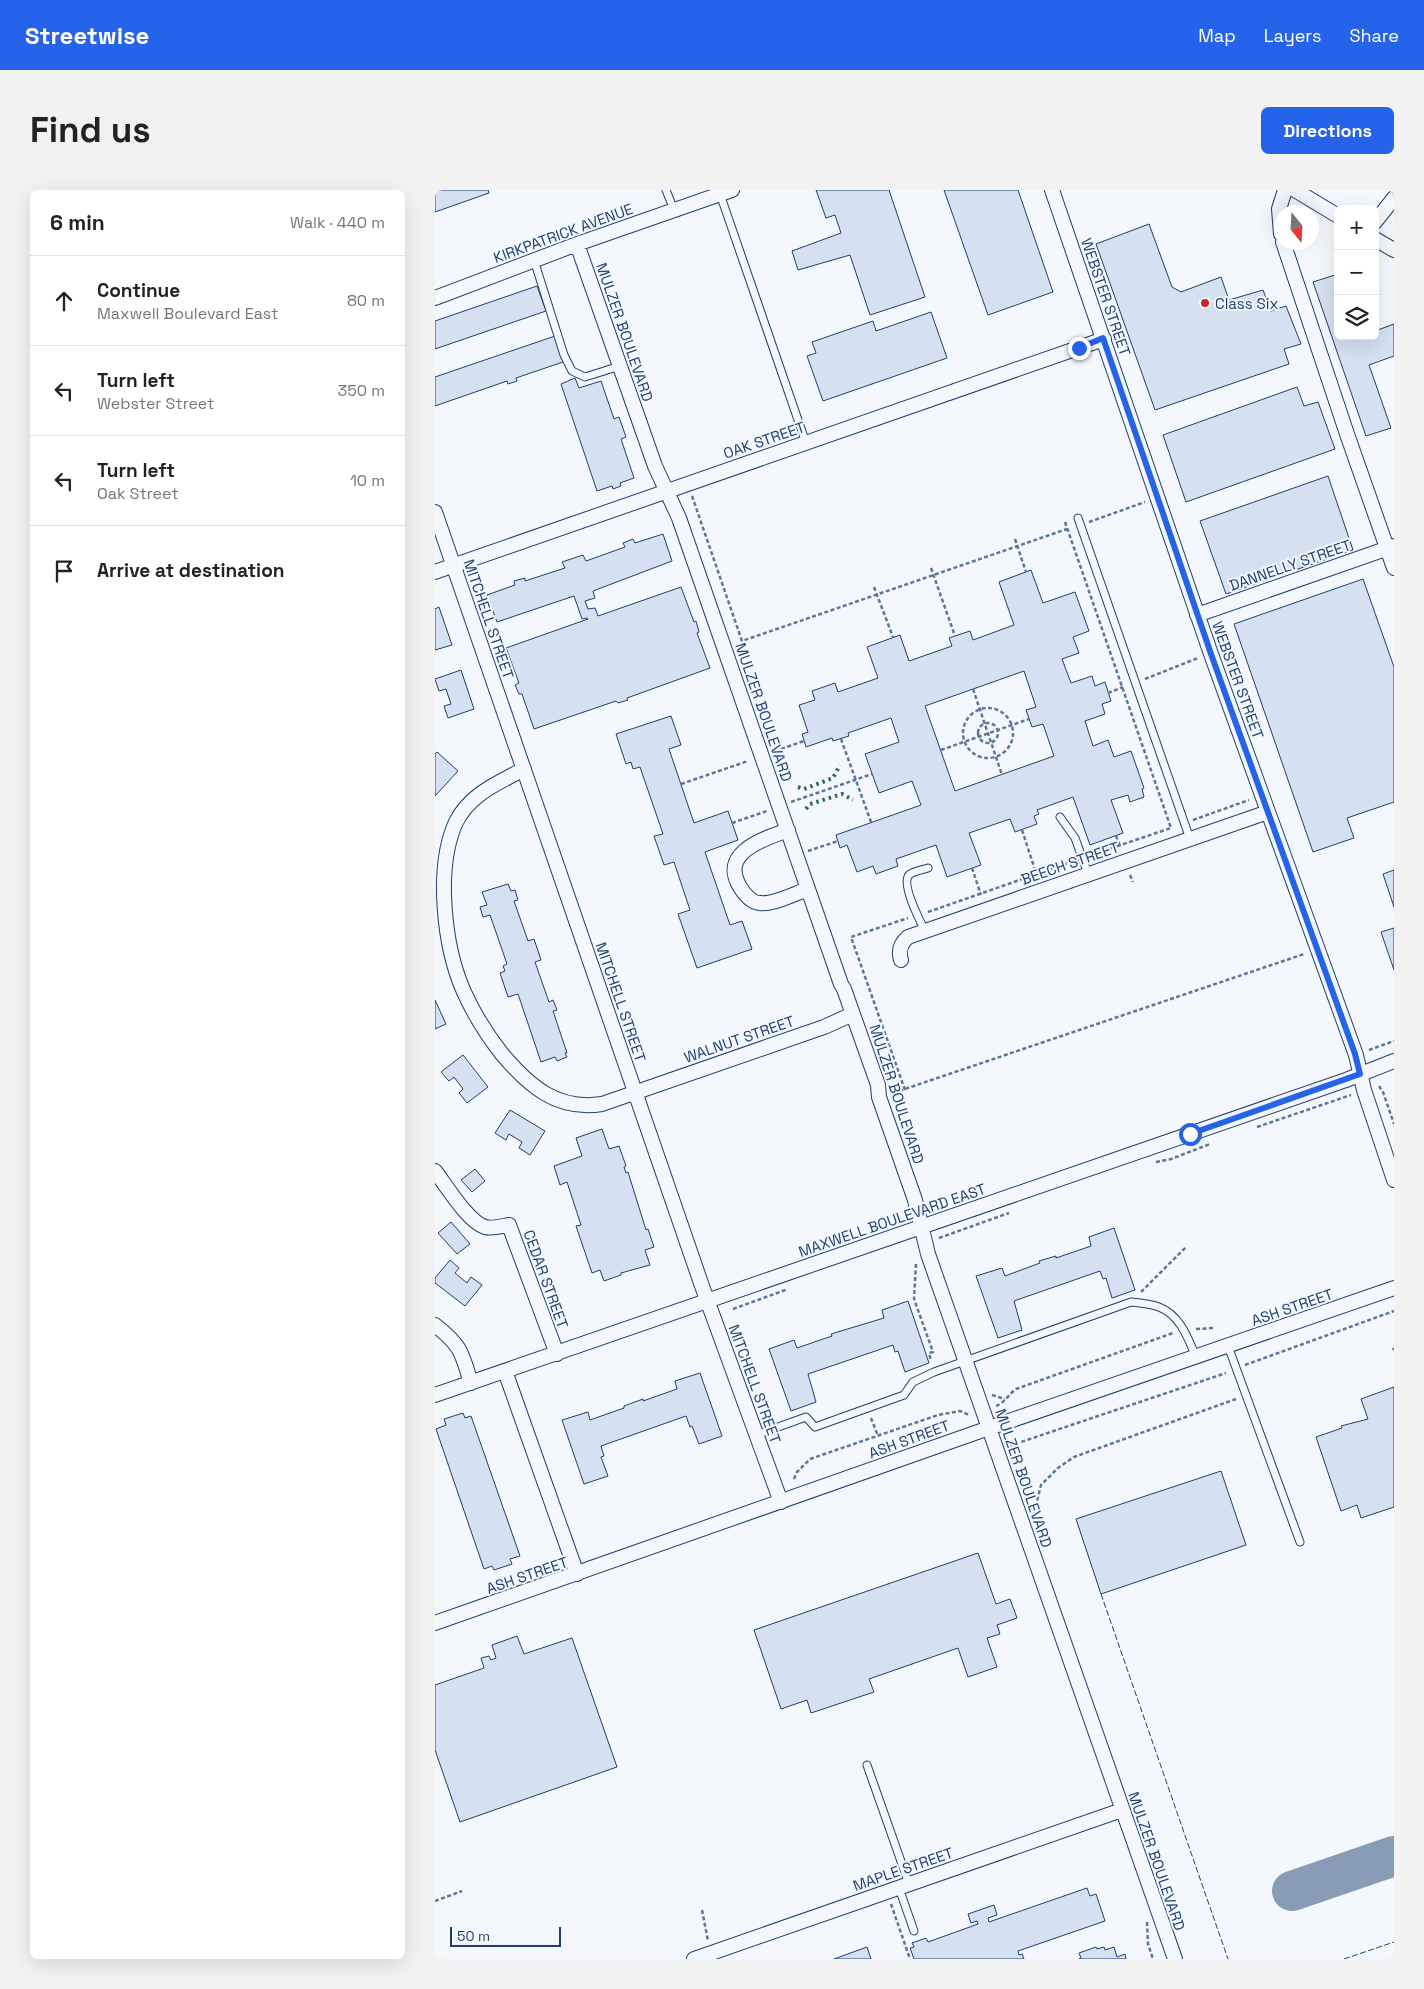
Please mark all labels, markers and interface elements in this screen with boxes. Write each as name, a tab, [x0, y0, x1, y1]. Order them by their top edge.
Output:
text: Streetwise	[25, 20, 149, 51]
text: Map	[1198, 24, 1236, 47]
text: Layers	[1264, 24, 1321, 47]
text: Share	[1349, 24, 1399, 47]
button: Directions	[1261, 107, 1394, 154]
text: Find us	[30, 108, 151, 152]
street label: KIRKPATRICK AVENUE	[491, 199, 635, 267]
north arrow	[1274, 205, 1319, 250]
map controls	[1334, 205, 1379, 340]
button: +	[1334, 205, 1379, 250]
text: 6 min	[50, 209, 105, 236]
text: Walk · 440 m	[290, 212, 385, 233]
street label: WEBSTER STREET	[1077, 235, 1135, 359]
button: −	[1334, 250, 1379, 295]
street label: MULZER BOULEVARD	[592, 260, 658, 404]
text: Continue	[97, 278, 180, 303]
icon: ahead	[50, 287, 78, 315]
text: 80 m	[347, 290, 385, 311]
place label: Class Six	[1215, 294, 1278, 313]
button: layers	[1334, 295, 1379, 340]
marker: Class Six	[1199, 297, 1211, 309]
text: Maxwell Boulevard East	[97, 303, 278, 324]
route end	[1068, 337, 1091, 360]
text: Turn left	[97, 368, 175, 393]
icon: left	[50, 377, 78, 405]
text: 350 m	[338, 380, 385, 401]
text: Webster Street	[97, 393, 214, 414]
street label: OAK STREET	[721, 417, 807, 463]
text: Turn left	[97, 458, 175, 483]
icon: left	[50, 467, 78, 495]
text: 10 m	[350, 470, 385, 491]
text: Oak Street	[97, 483, 179, 504]
street label: DANNELLY STREET	[1227, 535, 1354, 595]
icon: arrive	[50, 557, 78, 585]
street label: MITCHELL STREET	[460, 557, 518, 682]
text: Arrive at destination	[97, 558, 285, 583]
street label: WEBSTER STREET	[1208, 619, 1268, 741]
street label: MULZER BOULEVARD	[731, 640, 797, 784]
street label: BEECH STREET	[1018, 837, 1122, 889]
street label: MITCHELL STREET	[592, 940, 650, 1065]
street label: WALNUT STREET	[681, 1011, 797, 1067]
street label: MULZER BOULEVARD	[865, 1022, 929, 1166]
route start	[1179, 1123, 1202, 1146]
street label: MAXWELL BOULEVARD EAST	[796, 1179, 988, 1261]
street label: CEDAR STREET	[519, 1227, 573, 1331]
street label: ASH STREET	[1249, 1284, 1335, 1330]
street label: MITCHELL STREET	[725, 1322, 785, 1446]
street label: MULZER BOULEVARD	[991, 1406, 1057, 1550]
street label: ASH STREET	[866, 1415, 952, 1462]
street label: ASH STREET	[484, 1552, 570, 1598]
street label: MULZER BOULEVARD	[1124, 1789, 1190, 1933]
street label: MAPLE STREET	[850, 1843, 956, 1895]
scale bar	[450, 1924, 561, 1947]
text: 50 m	[457, 1927, 490, 1945]

